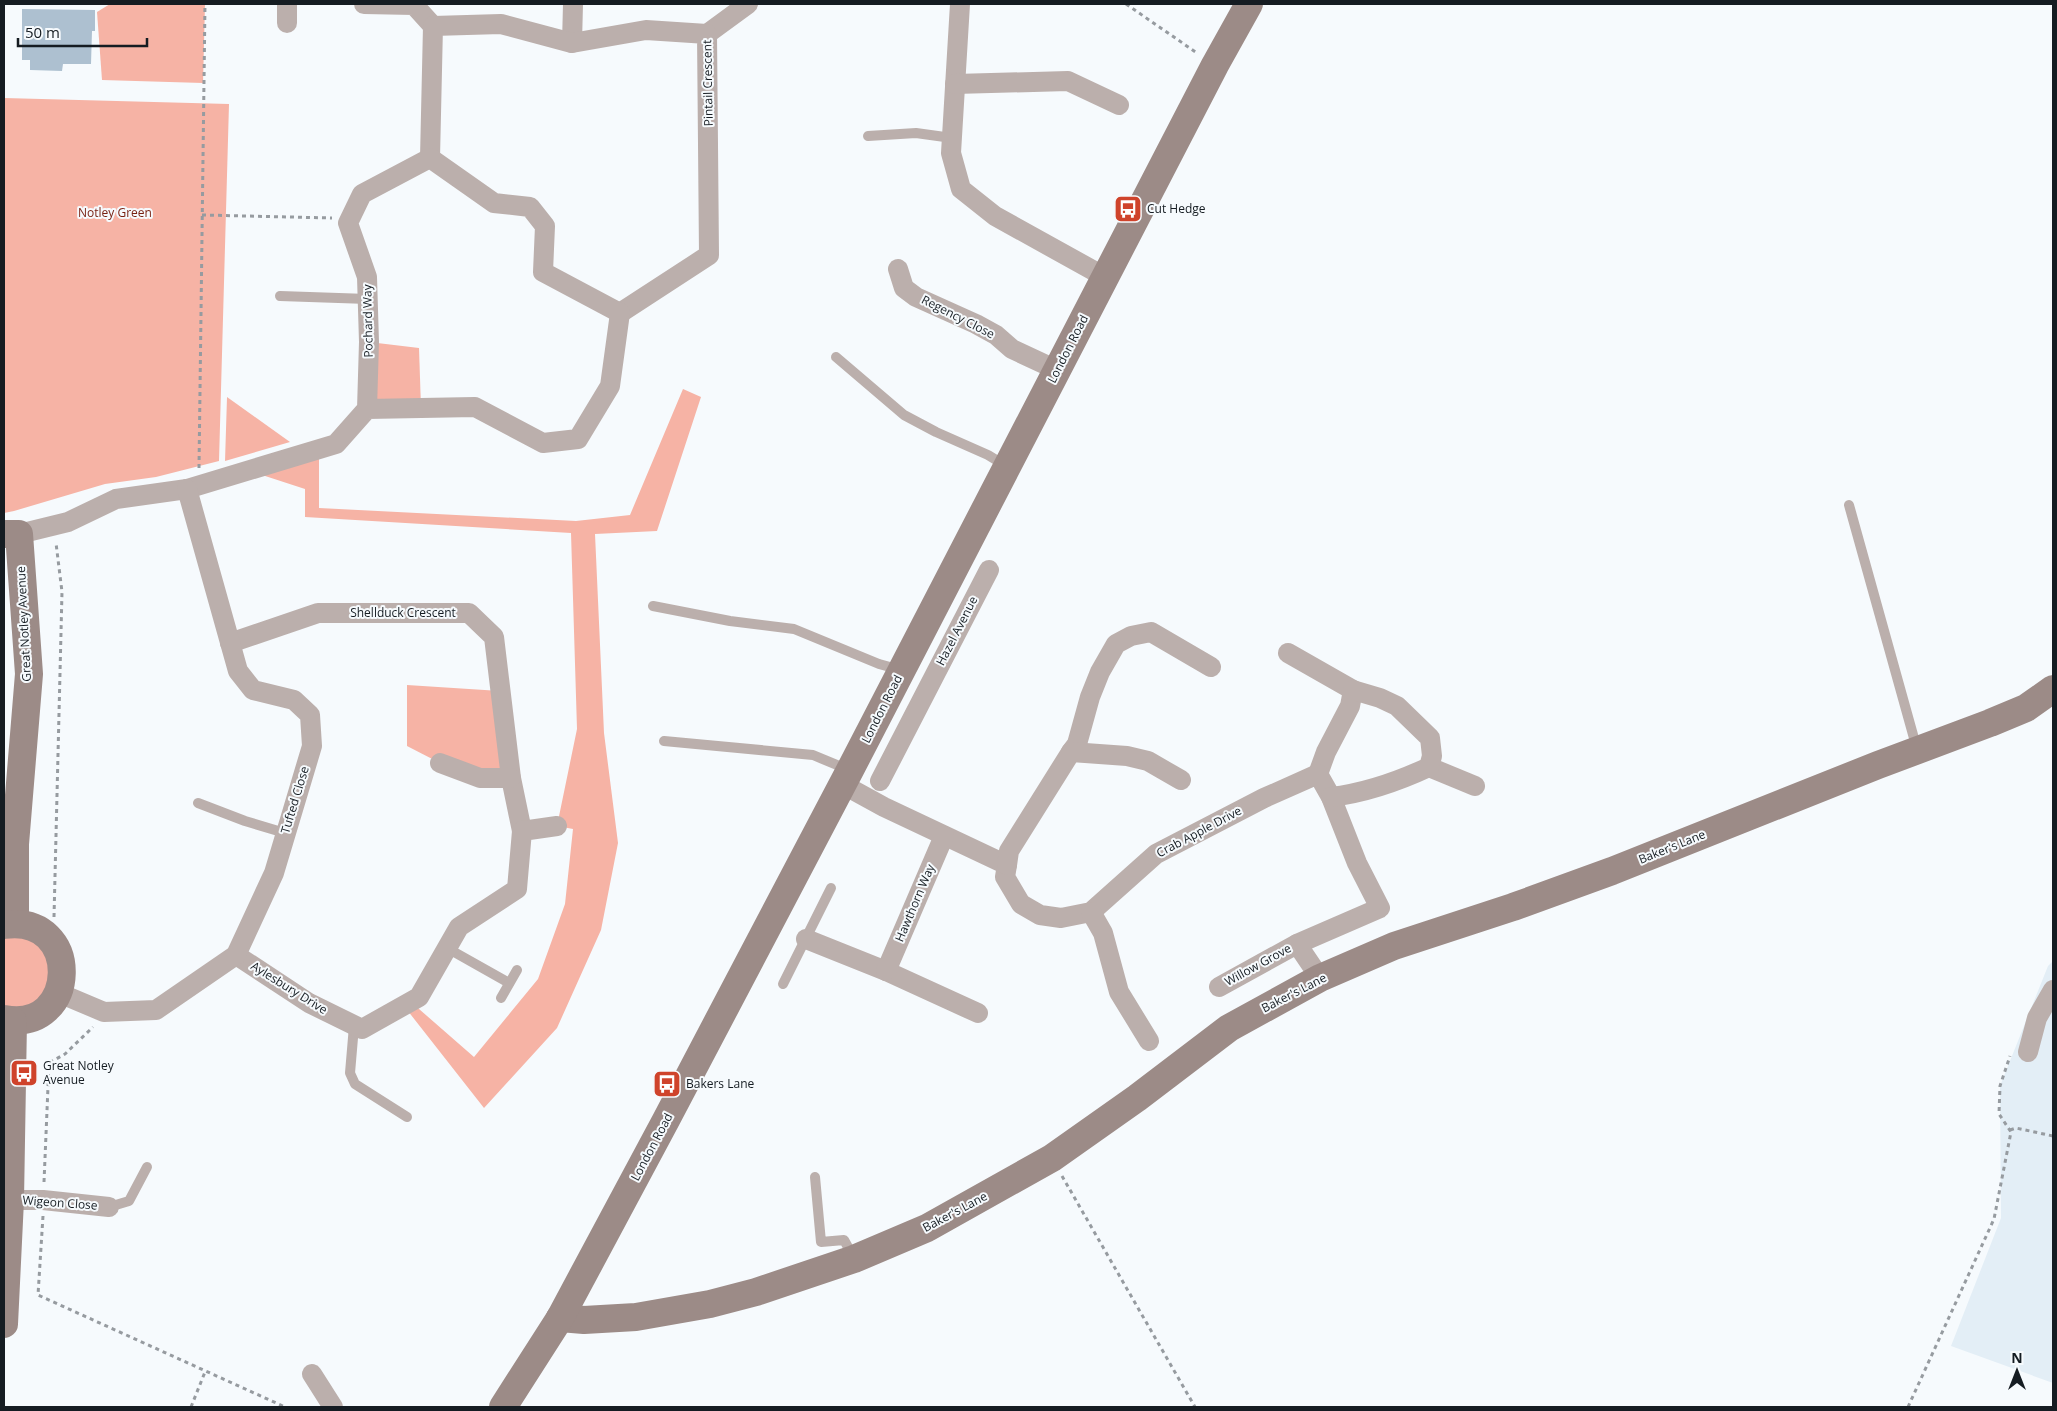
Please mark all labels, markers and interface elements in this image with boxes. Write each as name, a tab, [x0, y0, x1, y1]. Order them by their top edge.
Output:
scale bar	[18, 15, 146, 47]
text: 50 m	[25, 22, 60, 42]
street label: Pintail Crescent	[698, 39, 717, 127]
bus stop icon: Cut Hedge	[1113, 194, 1143, 224]
place label: Cut Hedge	[1147, 200, 1206, 217]
park label: Notley Green	[78, 204, 152, 221]
street label: Pochard Way	[358, 283, 377, 358]
street label: Regency Close	[919, 291, 998, 342]
street label: London Road	[1043, 312, 1092, 386]
street label: Great Notley Avenue	[12, 566, 35, 682]
street label: Hazel Avenue	[932, 593, 981, 668]
street label: Shellduck Crescent	[350, 604, 456, 621]
street label: London Road	[857, 672, 906, 746]
street label: Tufted Close	[276, 764, 313, 836]
street label: Crab Apple Drive	[1153, 802, 1245, 861]
street label: Baker's Lane	[1636, 825, 1708, 868]
street label: Hawthorn Way	[891, 860, 939, 944]
street label: Willow Grove	[1222, 939, 1294, 990]
street label: Aylesbury Drive	[248, 957, 331, 1018]
street label: Baker's Lane	[1258, 969, 1329, 1016]
place label: Great Notley Avenue	[43, 1057, 115, 1088]
bus stop icon: Great Notley Avenue	[9, 1058, 39, 1088]
bus stop icon: Bakers Lane	[652, 1069, 682, 1099]
place label: Bakers Lane	[686, 1075, 754, 1092]
street label: London Road	[627, 1110, 677, 1184]
street label: Baker's Lane	[919, 1187, 990, 1236]
street label: Wigeon Close	[22, 1191, 98, 1214]
north arrow	[1992, 1346, 2042, 1396]
text: N	[2011, 1348, 2023, 1367]

